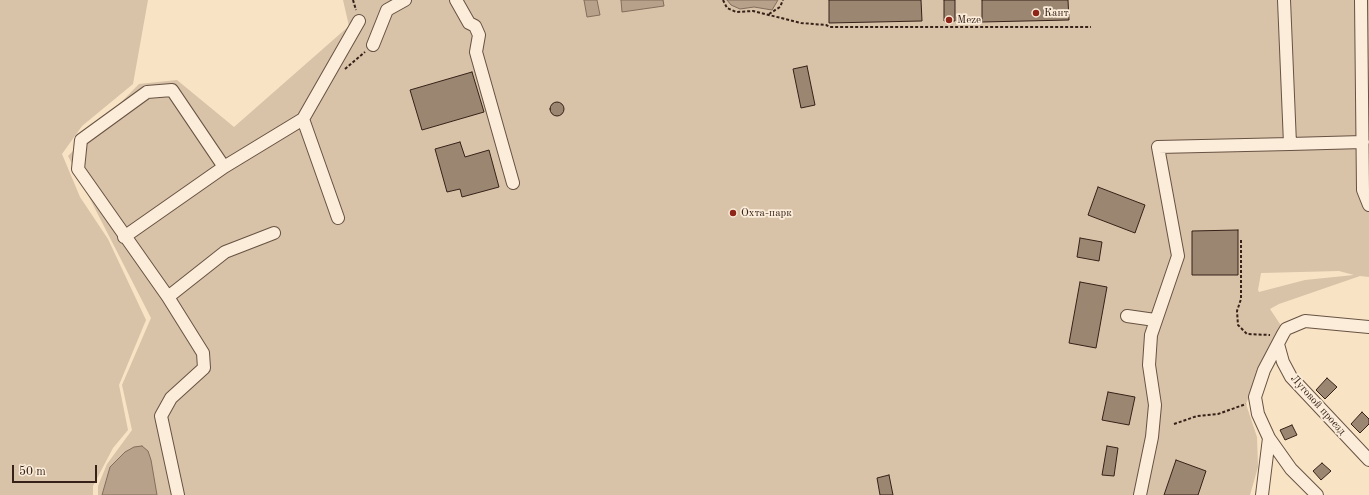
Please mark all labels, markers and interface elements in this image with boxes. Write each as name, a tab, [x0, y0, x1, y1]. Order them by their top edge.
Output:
place label: Кант	[1044, 6, 1069, 20]
marker: Кант	[1031, 8, 1041, 18]
place label: Meze	[957, 13, 981, 27]
marker: Meze	[944, 15, 954, 25]
place label: Охта-парк	[741, 206, 792, 220]
marker: Охта-парк	[728, 208, 738, 218]
street label: Луговой проезд	[1288, 372, 1348, 438]
scale bar	[14, 457, 99, 483]
text: 50 m	[19, 466, 46, 478]

